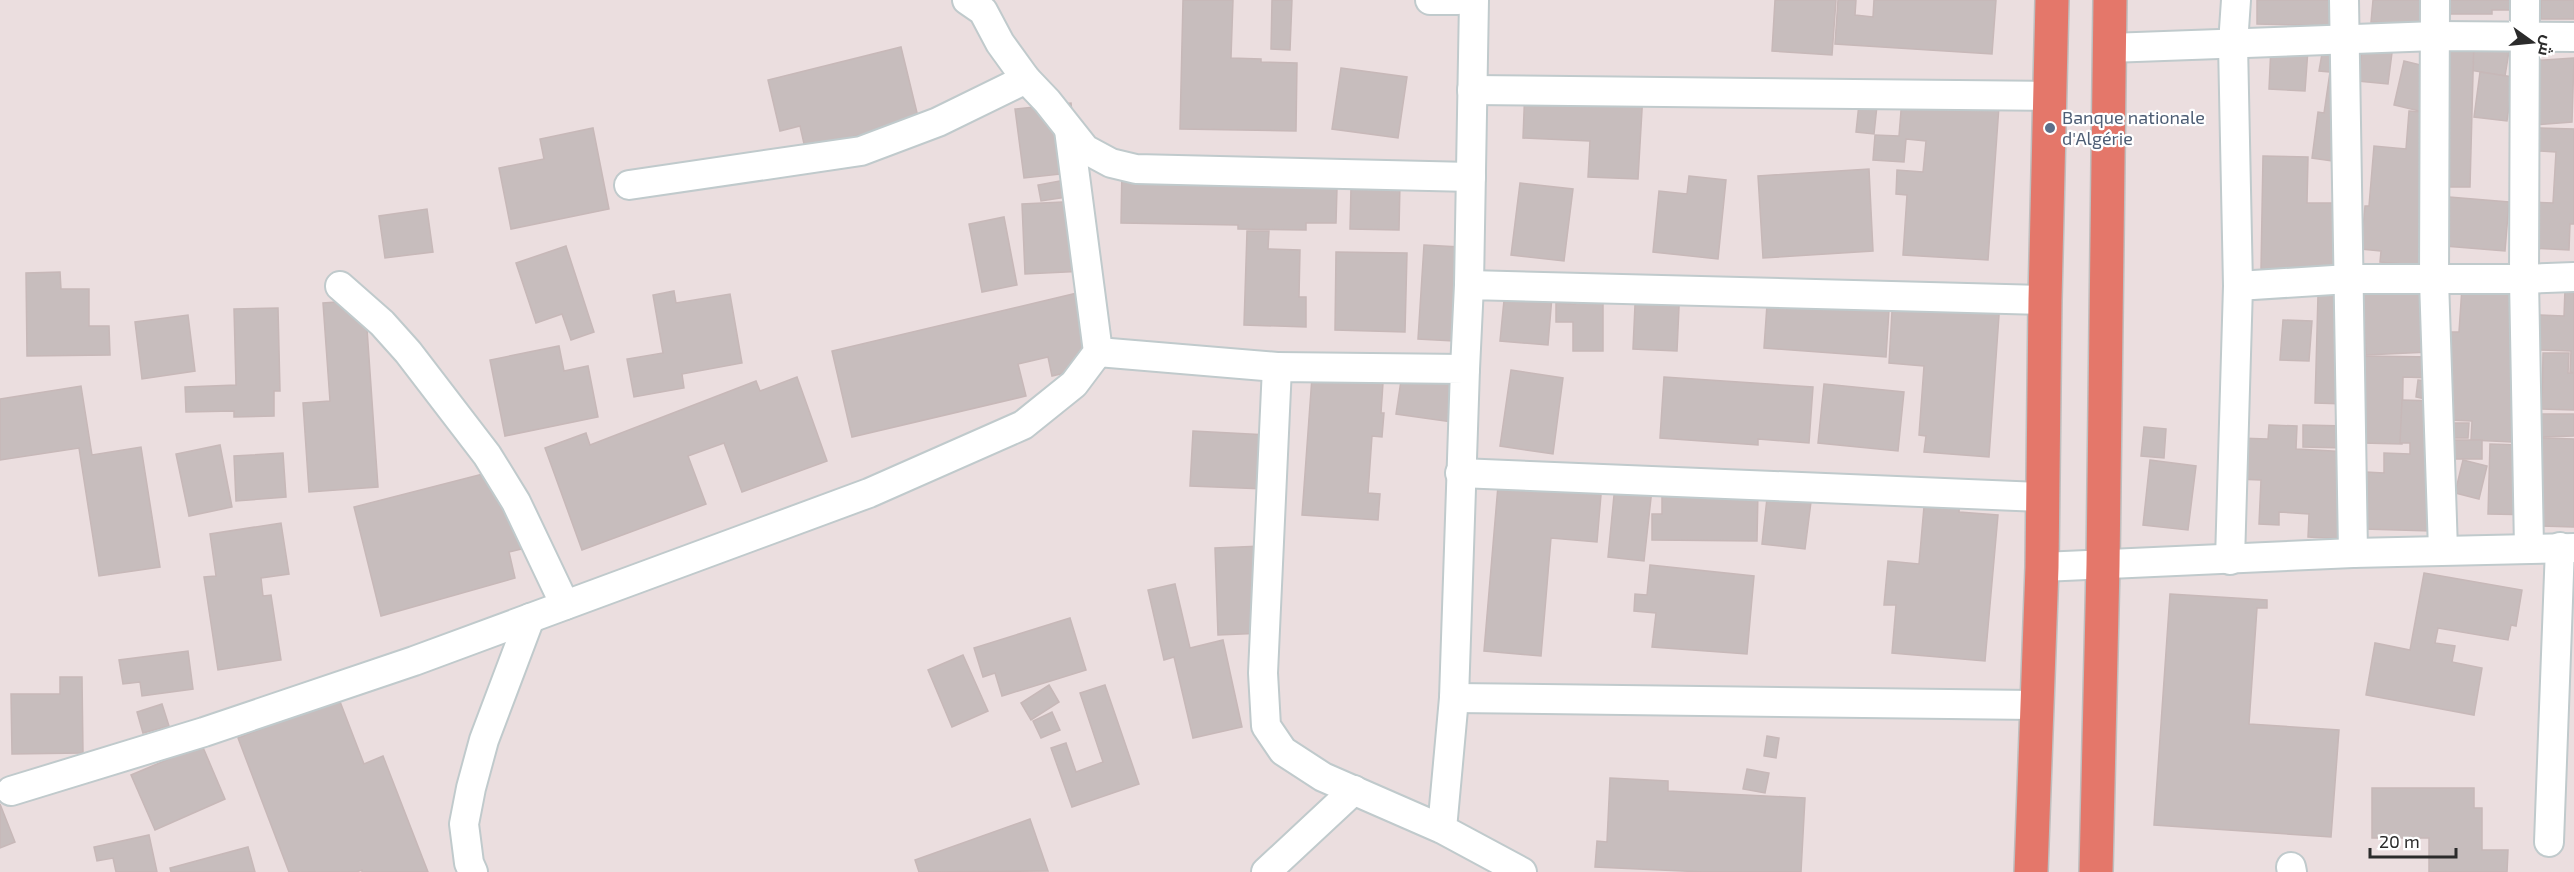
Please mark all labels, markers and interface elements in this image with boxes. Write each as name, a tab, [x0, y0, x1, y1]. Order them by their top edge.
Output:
north arrow	[2502, 12, 2562, 72]
text: ش	[2534, 33, 2559, 58]
place label: Banque nationale d'Algérie	[2062, 106, 2205, 149]
marker: Banque nationale d'Algérie	[2043, 121, 2057, 135]
scale bar	[2370, 821, 2456, 859]
text: 20 m	[2379, 830, 2420, 852]

